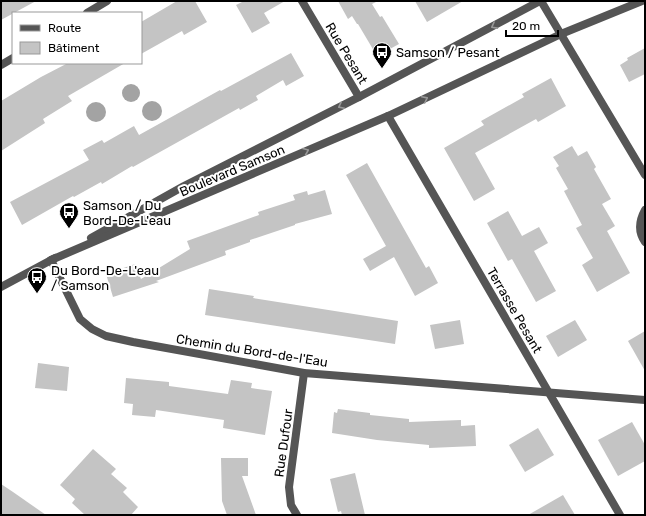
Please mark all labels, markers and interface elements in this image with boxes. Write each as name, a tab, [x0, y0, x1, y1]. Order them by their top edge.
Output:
legend	[12, 12, 142, 64]
scale bar	[506, 12, 558, 38]
text: 20 m	[512, 19, 540, 33]
street label: Rue Pesant	[322, 20, 371, 87]
text: Route	[48, 21, 82, 35]
one-way arrow	[490, 21, 498, 28]
text: Bâtiment	[48, 41, 100, 55]
bus stop icon: Samson / Pesant	[371, 41, 393, 69]
place label: Samson / Pesant	[396, 45, 500, 60]
one-way arrow	[420, 96, 428, 104]
one-way arrow	[338, 101, 346, 109]
street label: Boulevard Samson	[177, 142, 287, 199]
one-way arrow	[302, 148, 309, 156]
place label: Samson / Du Bord-De-L'eau	[83, 198, 171, 228]
bus stop icon: Samson / Du Bord-De-L'eau	[58, 201, 80, 229]
place label: Du Bord-De-L'eau / Samson	[51, 263, 159, 293]
street label: Terrasse Pesant	[484, 265, 545, 356]
bus stop icon: Du Bord-De-L'eau / Samson	[26, 266, 48, 294]
street label: Chemin du Bord-de-l'Eau	[175, 331, 329, 370]
street label: Rue Dufour	[271, 408, 296, 478]

